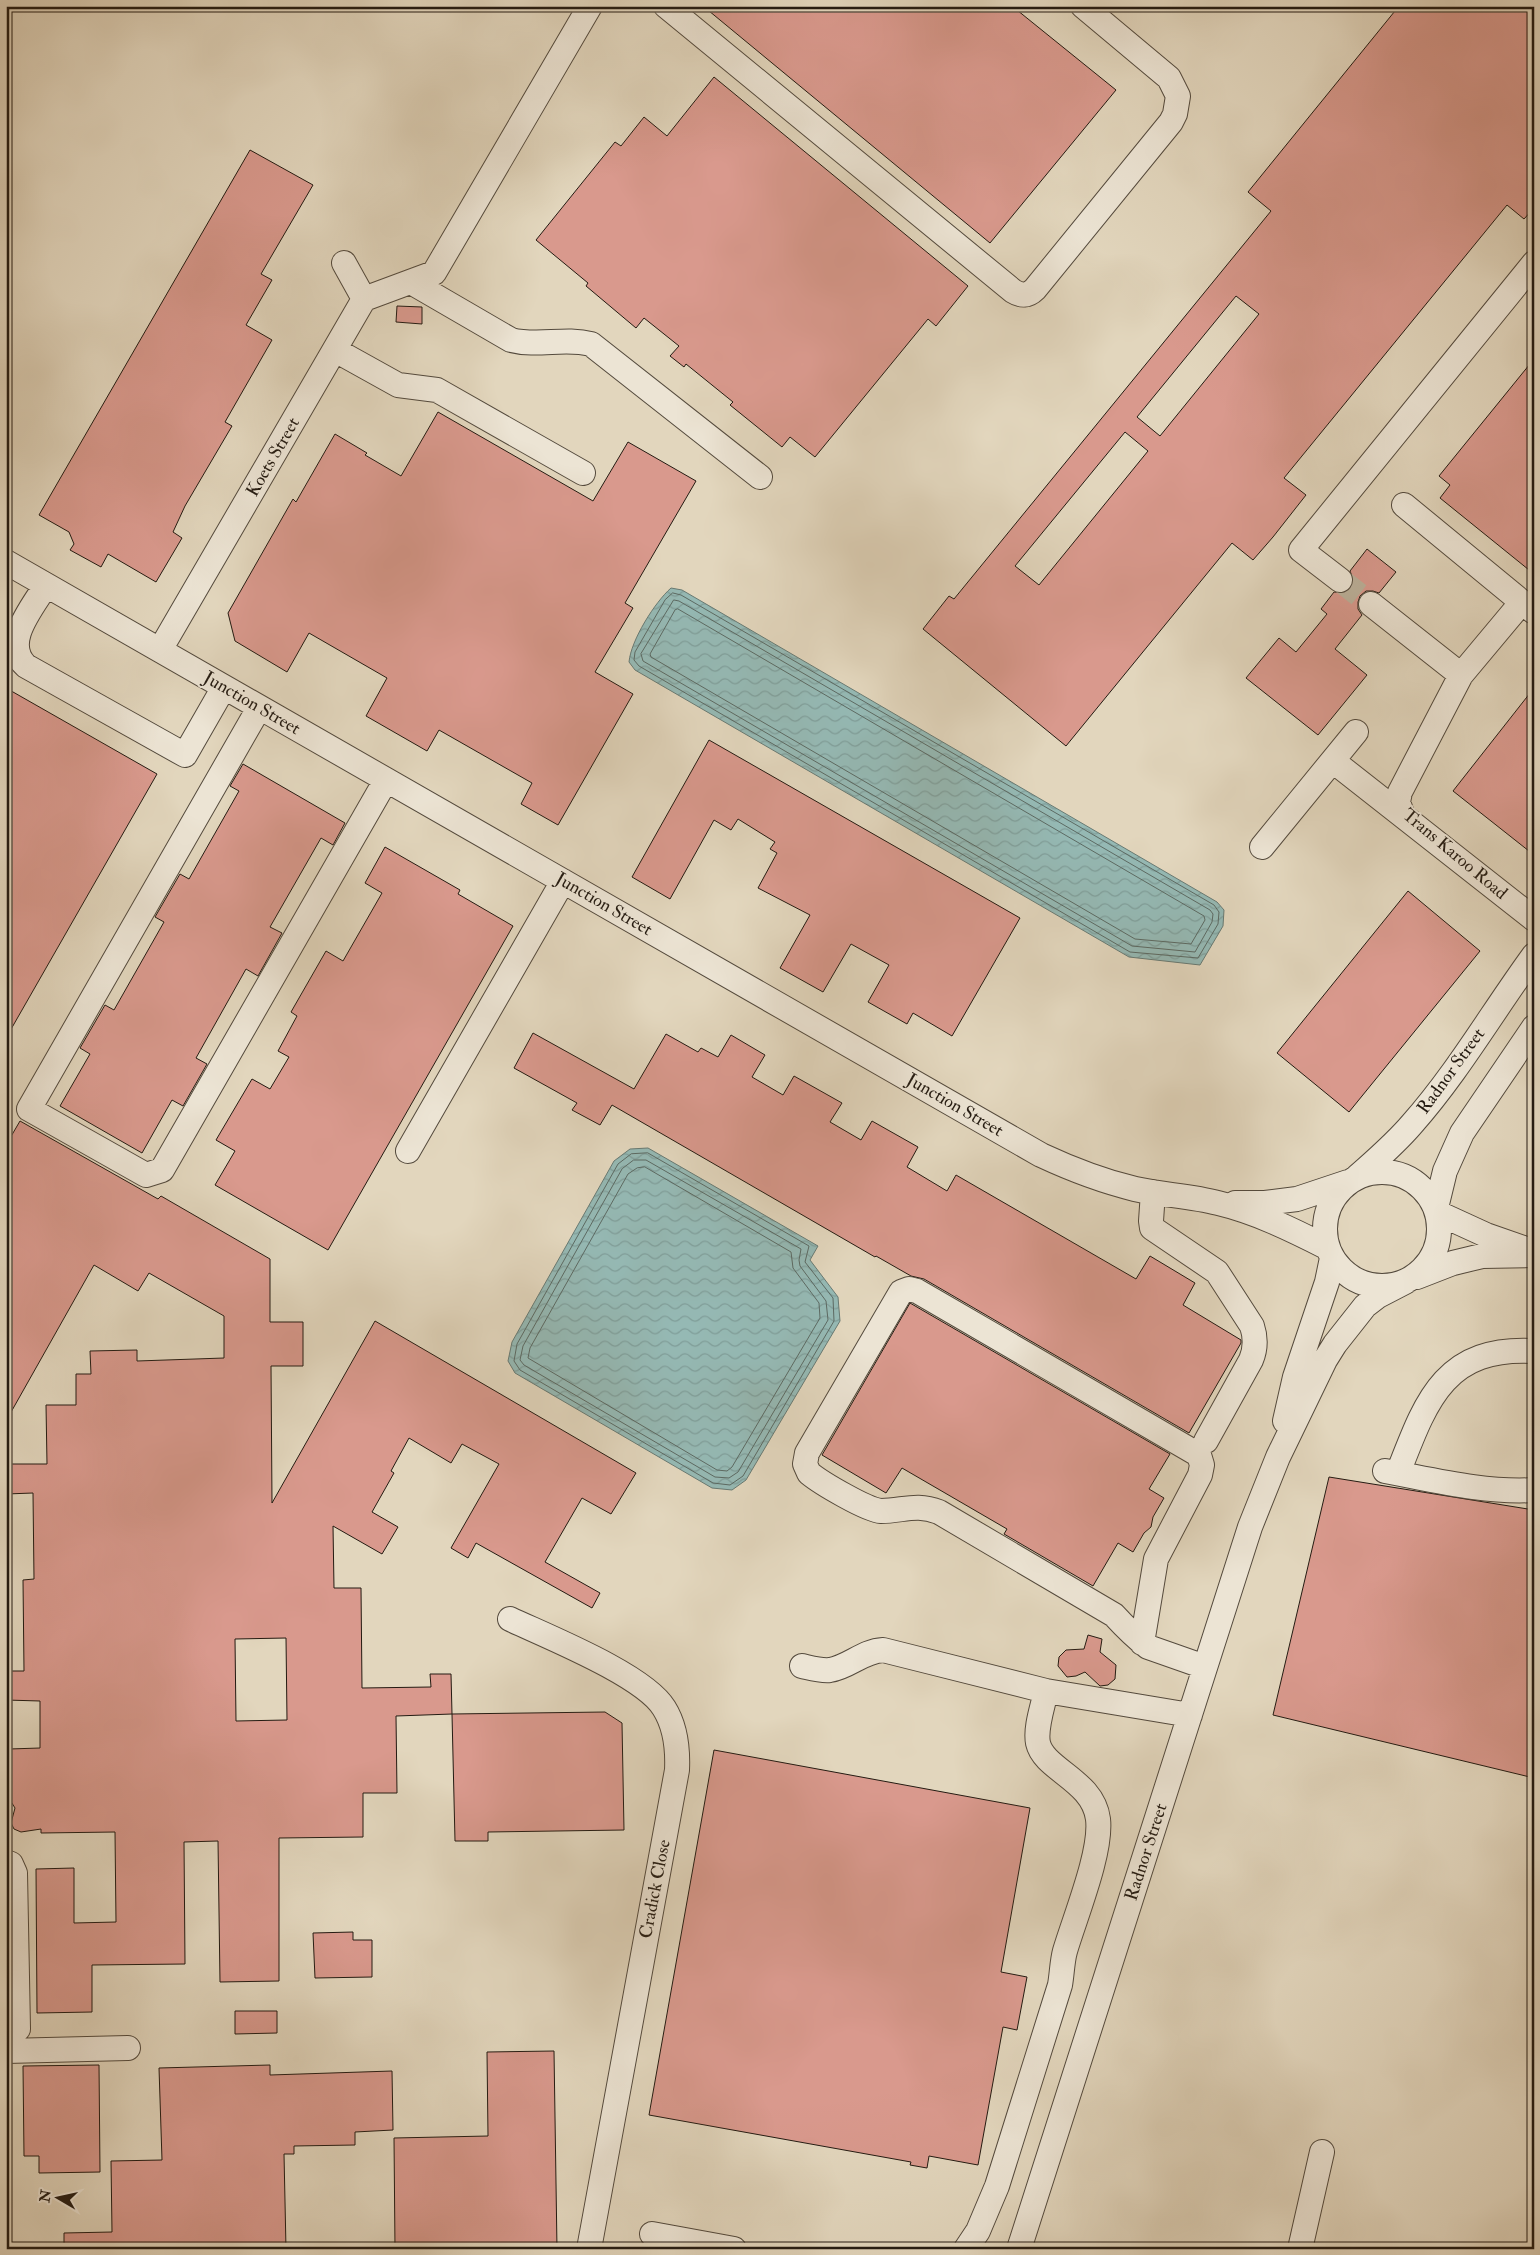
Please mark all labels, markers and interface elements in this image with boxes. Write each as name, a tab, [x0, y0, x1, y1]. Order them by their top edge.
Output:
street label: Koets Street	[241, 413, 305, 501]
street label: Junction Street	[198, 665, 305, 740]
street label: Trans Karoo Road	[1398, 803, 1512, 905]
street label: Junction Street	[550, 866, 657, 941]
street label: Radnor Street	[1412, 1023, 1490, 1119]
street label: Junction Street	[901, 1067, 1008, 1142]
street label: Radnor Street	[1119, 1800, 1173, 1904]
street label: Cradick Close	[634, 1837, 676, 1940]
north arrow	[32, 2172, 82, 2222]
text: N	[36, 2188, 55, 2205]

